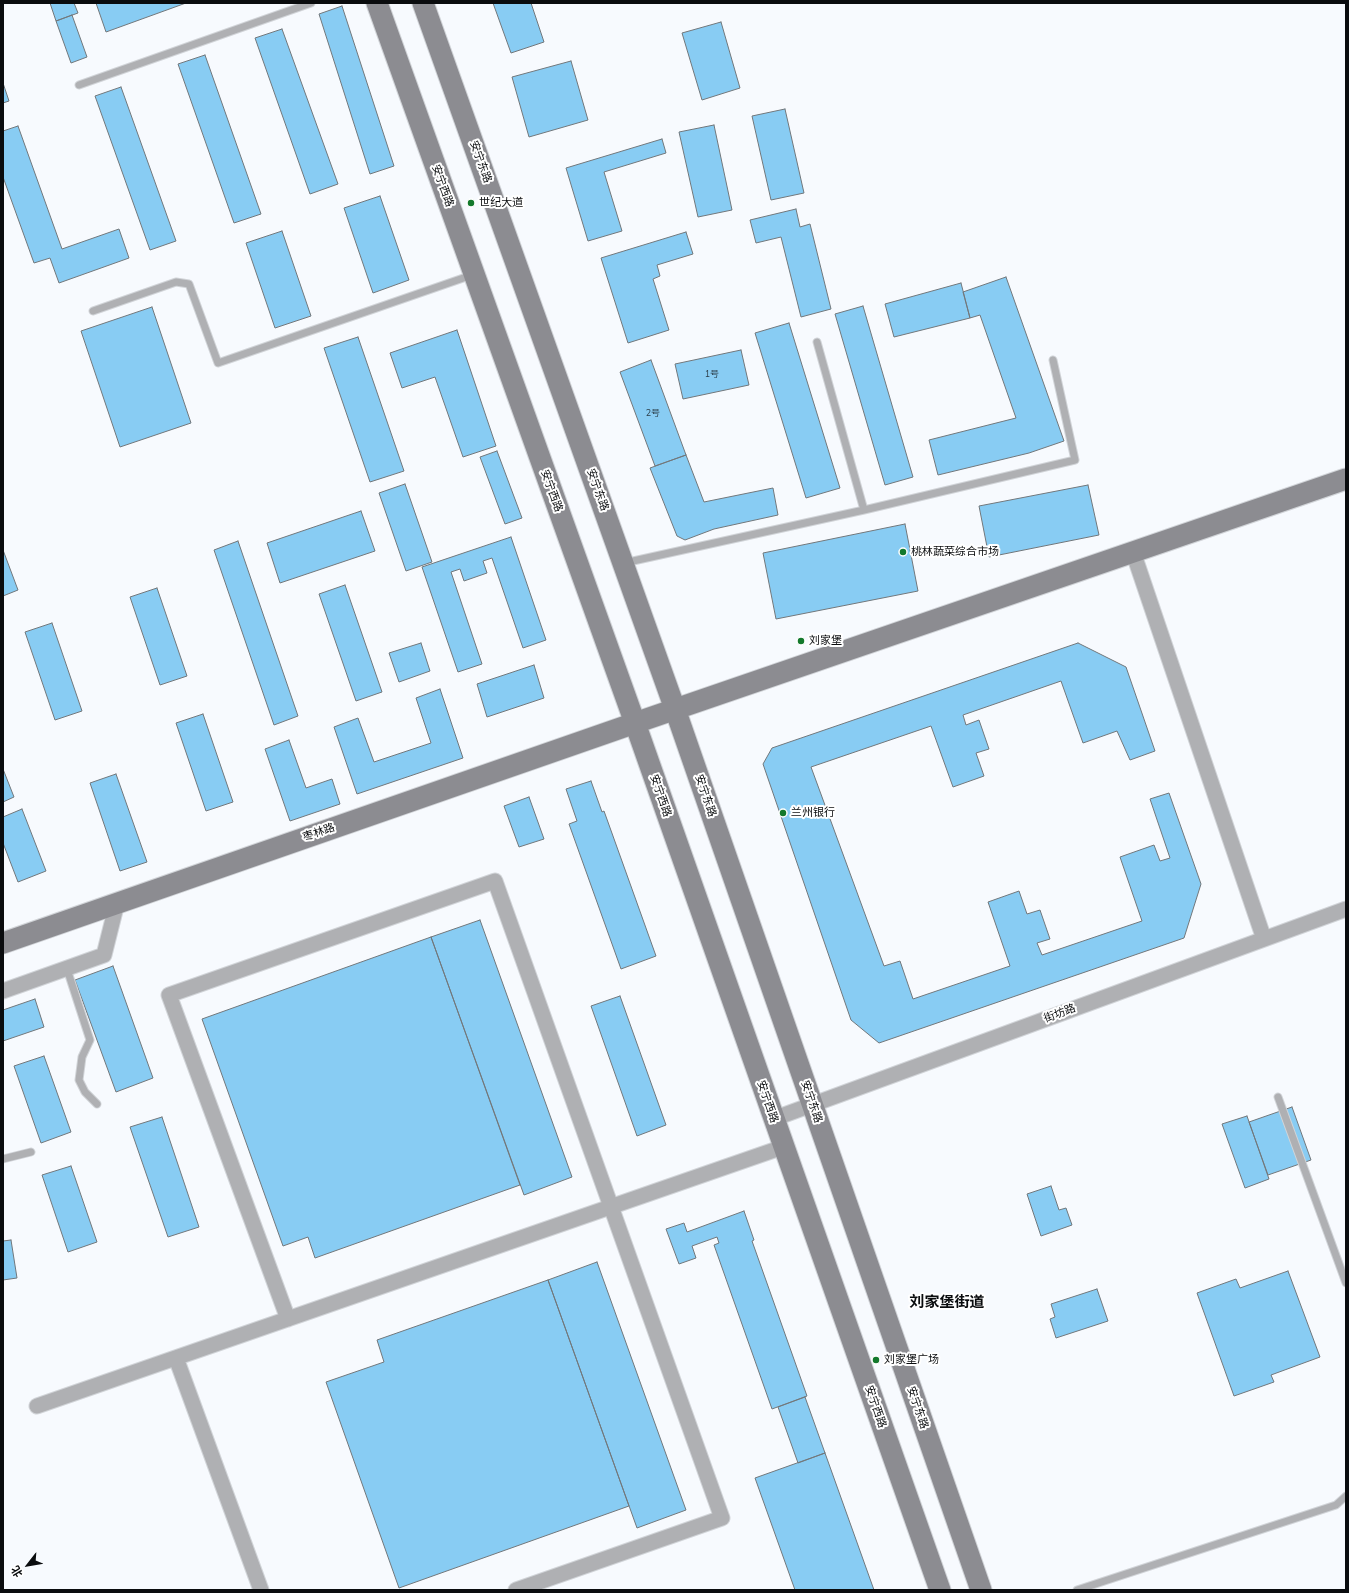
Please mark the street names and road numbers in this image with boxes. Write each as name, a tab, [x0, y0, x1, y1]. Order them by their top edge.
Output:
street label: 安宁东路	[466, 139, 494, 185]
street label: 安宁西路	[428, 163, 456, 209]
street label: 安宁东路	[583, 467, 611, 513]
street label: 安宁西路	[537, 468, 565, 514]
street label: 安宁西路	[647, 773, 673, 819]
street label: 安宁东路	[692, 773, 718, 819]
street label: 枣林路	[301, 821, 337, 845]
street label: 街坊路	[1042, 1002, 1078, 1026]
street label: 安宁西路	[754, 1079, 780, 1125]
street label: 安宁东路	[798, 1079, 824, 1125]
street label: 安宁西路	[862, 1384, 888, 1430]
street label: 安宁东路	[904, 1385, 930, 1431]

